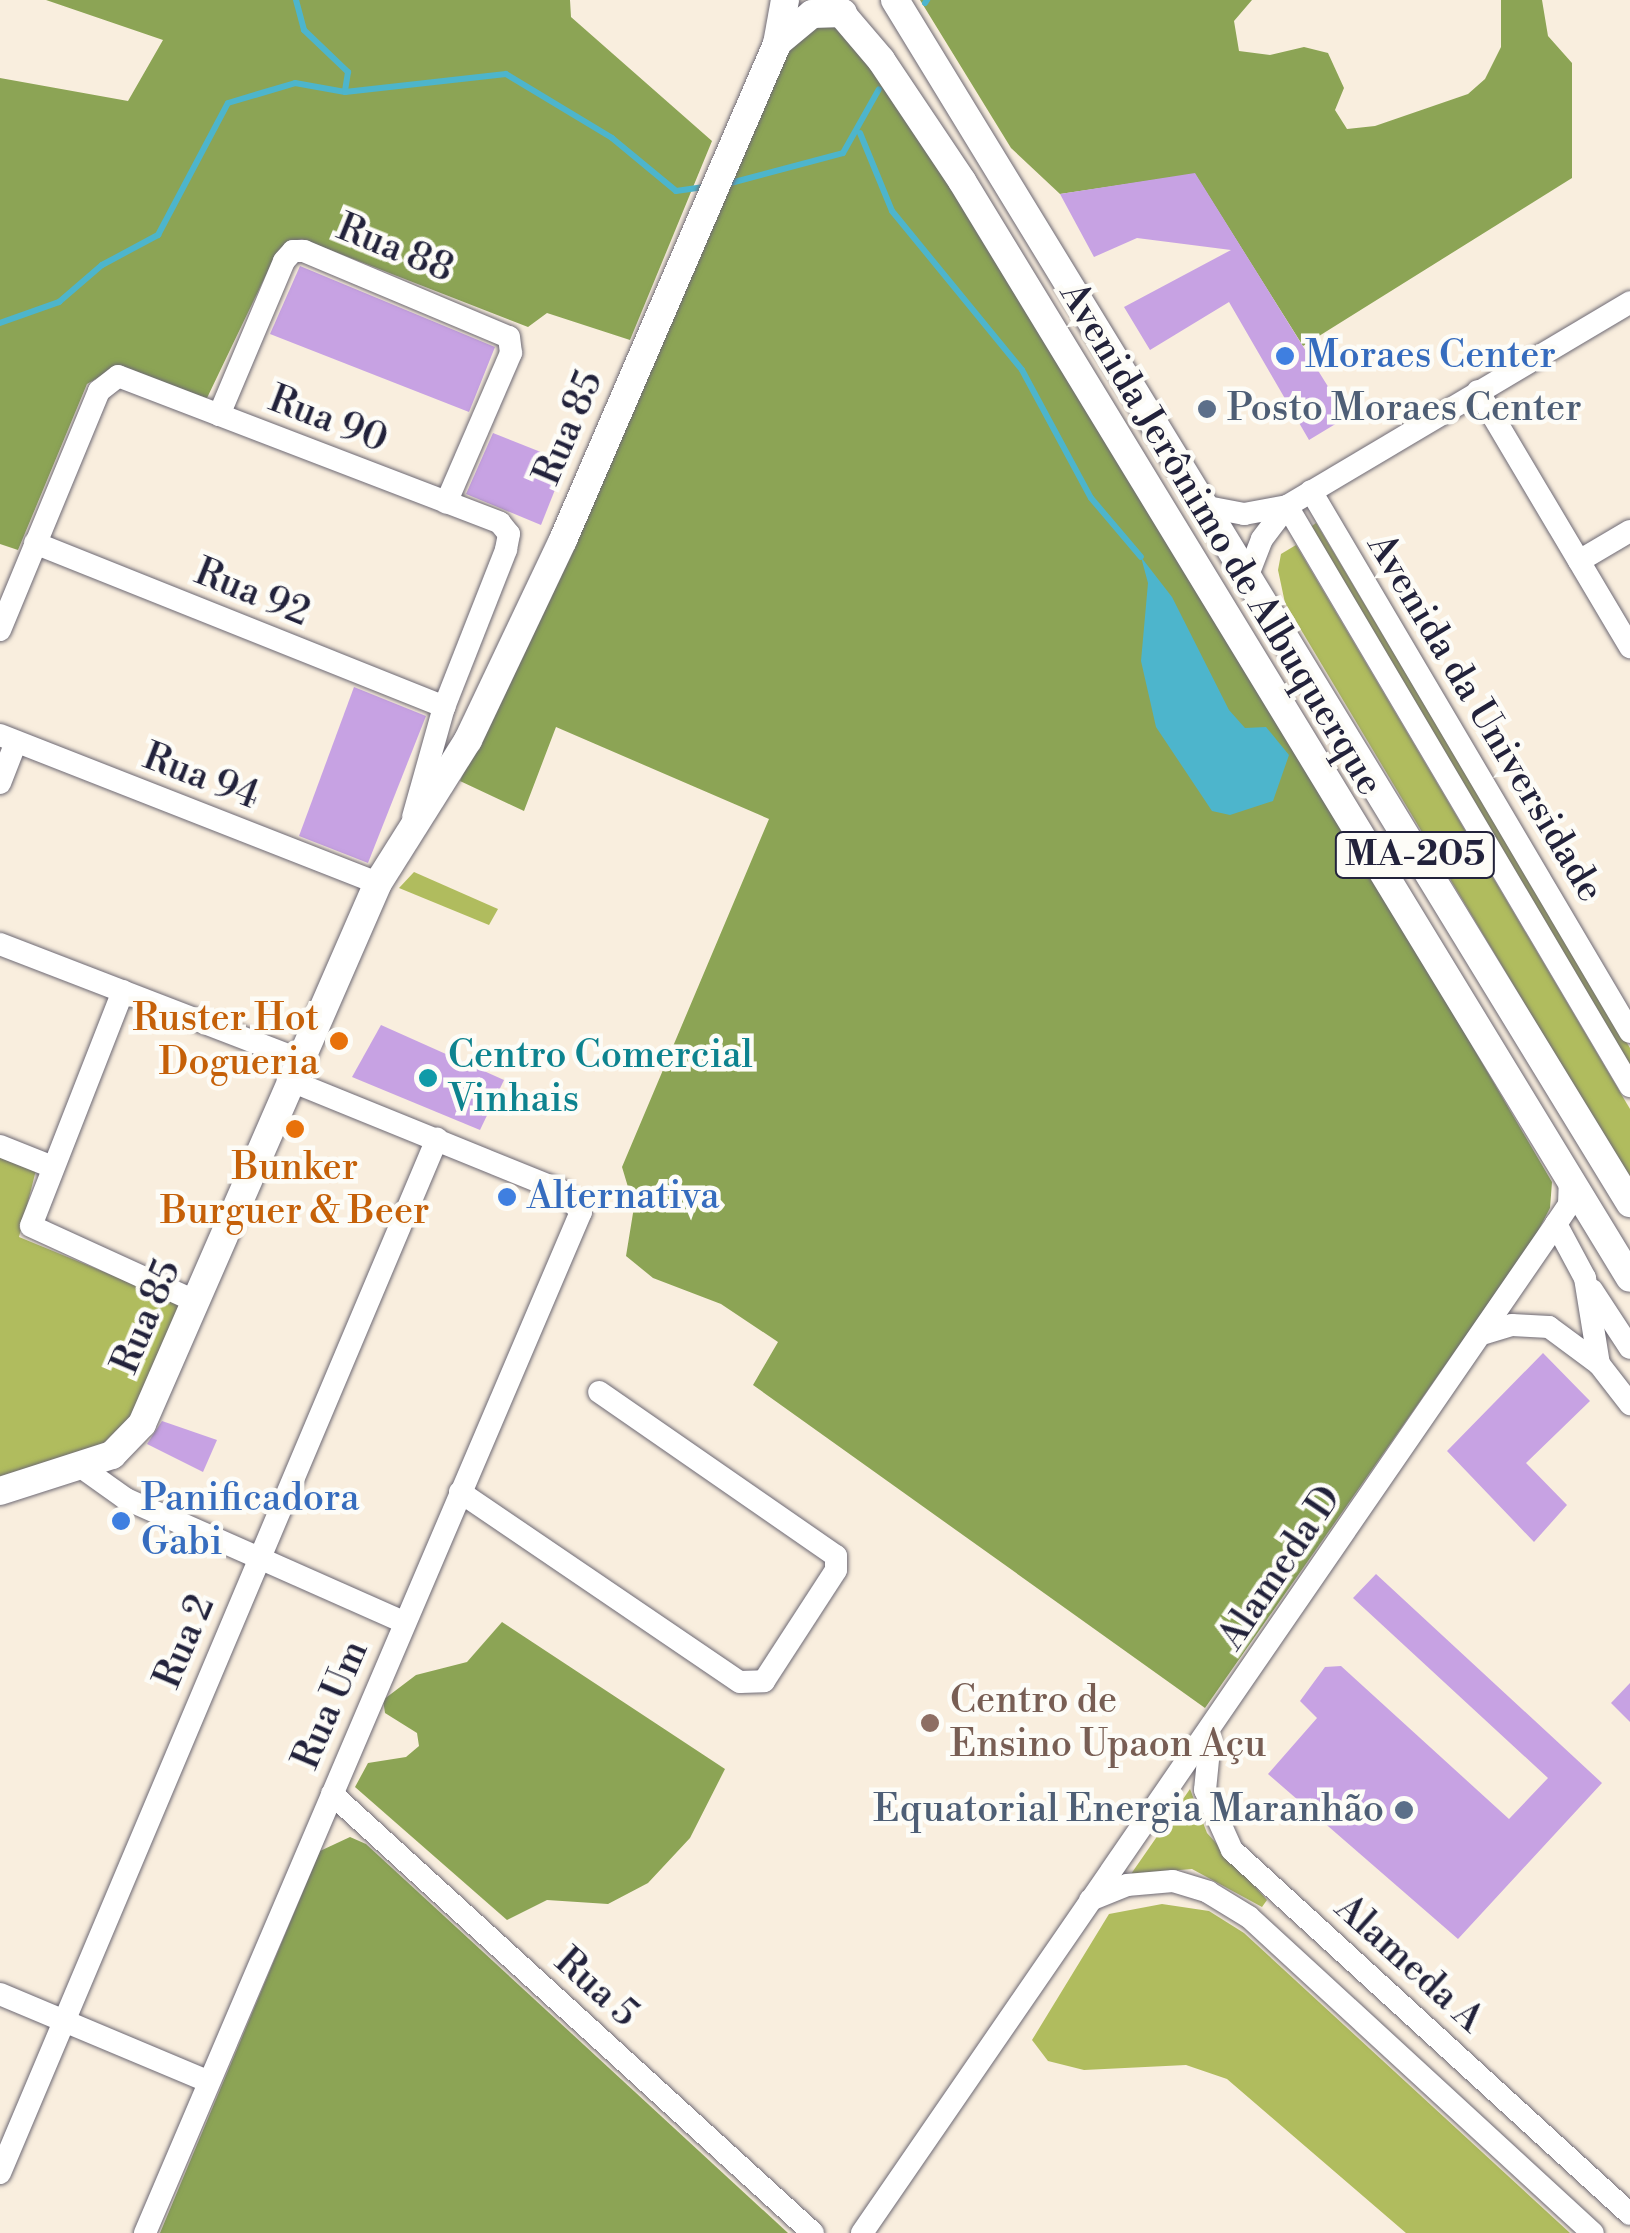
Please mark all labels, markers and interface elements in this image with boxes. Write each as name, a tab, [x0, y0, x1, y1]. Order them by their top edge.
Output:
street label: Rua 88	[330, 205, 460, 293]
street label: Avenida Jerônimo de Albuquerque	[1050, 274, 1392, 804]
place label: Moraes Center	[1305, 333, 1556, 379]
marker: Moraes Center	[1274, 345, 1296, 367]
street label: Rua 85	[525, 364, 613, 492]
street label: Rua 90	[262, 377, 394, 463]
place label: Posto Moraes Center	[1227, 386, 1582, 432]
marker: Posto Moraes Center	[1196, 398, 1218, 420]
street label: Avenida da Universidade	[1357, 526, 1613, 910]
street label: Rua 92	[188, 549, 316, 637]
street label: Rua 94	[137, 734, 265, 820]
road number: MA-205	[1332, 825, 1498, 885]
place label: Ruster Hot Dogueria	[133, 996, 319, 1086]
marker: Ruster Hot Dogueria	[328, 1030, 350, 1052]
place label: Centro Comercial Vinhais	[448, 1033, 753, 1122]
marker: Centro Comercial Vinhais	[417, 1067, 439, 1089]
marker: Bunker Burguer & Beer	[284, 1118, 306, 1140]
place label: Bunker Burguer & Beer	[160, 1145, 430, 1234]
place label: Alternativa	[527, 1174, 720, 1220]
marker: Alternativa	[496, 1186, 518, 1208]
street label: Rua 85	[103, 1253, 191, 1381]
place label: Panificadora Gabi	[141, 1476, 360, 1566]
street label: Alameda D	[1209, 1478, 1351, 1658]
marker: Panificadora Gabi	[110, 1510, 132, 1532]
street label: Rua 2	[145, 1589, 225, 1695]
street label: Rua Um	[284, 1634, 378, 1776]
place label: Centro de Ensino Upaon Açu	[950, 1678, 1266, 1768]
marker: Centro de Ensino Upaon Açu	[919, 1712, 941, 1734]
place label: Equatorial Energia Maranhão	[873, 1787, 1384, 1833]
marker: Equatorial Energia Maranhão	[1393, 1799, 1415, 1821]
street label: Alameda A	[1325, 1886, 1493, 2042]
street label: Rua 5	[545, 1939, 647, 2037]

